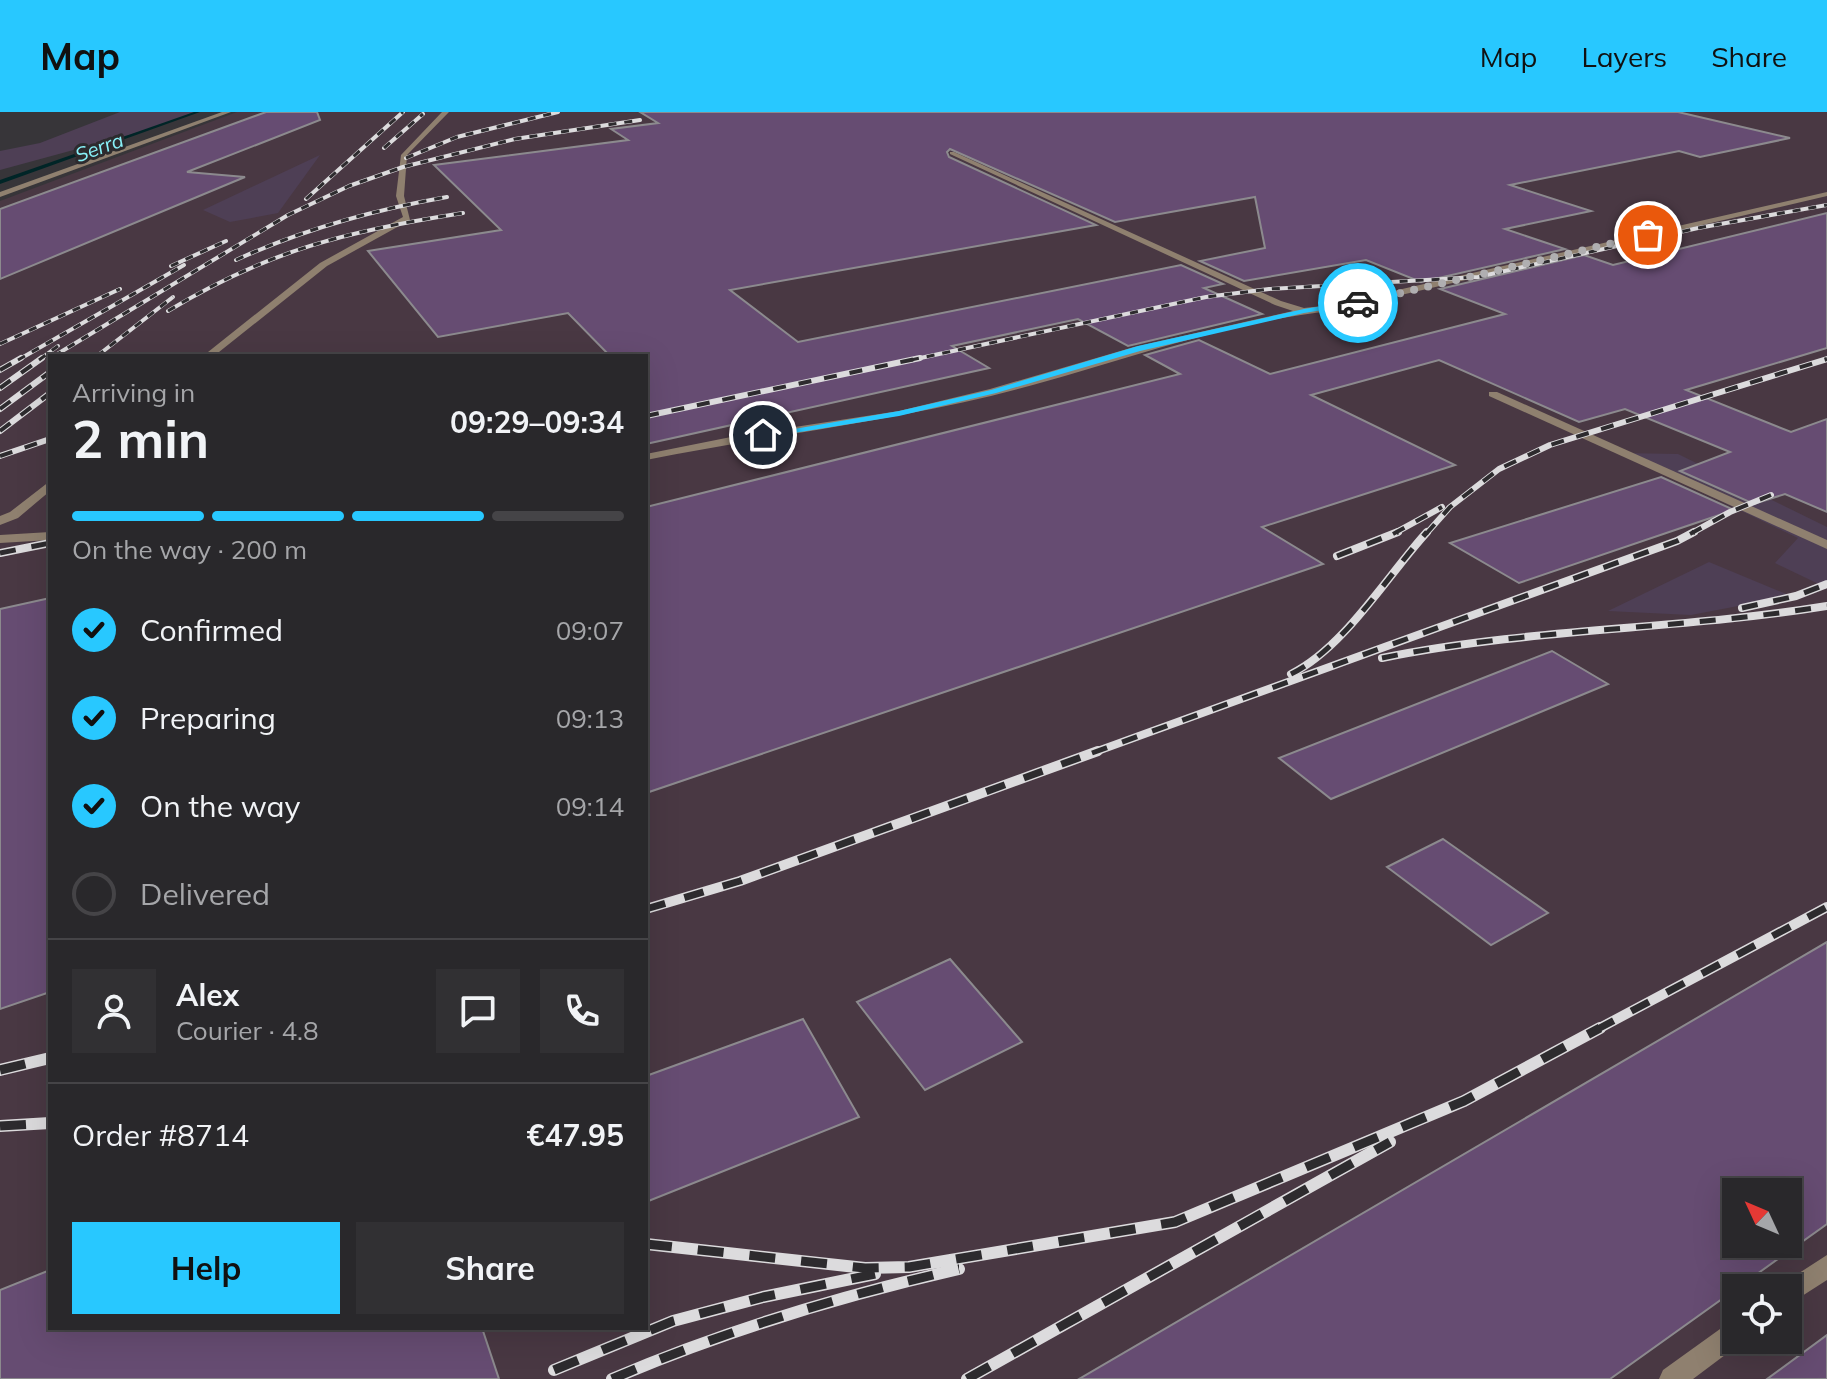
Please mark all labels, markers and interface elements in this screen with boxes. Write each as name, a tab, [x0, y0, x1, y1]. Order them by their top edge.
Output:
text: Map	[40, 32, 120, 80]
text: Map	[1480, 39, 1537, 74]
text: Layers	[1581, 39, 1667, 74]
text: Share	[1711, 39, 1787, 74]
water label: Serra	[71, 127, 127, 167]
pin	[1614, 201, 1682, 269]
icon: bag	[1626, 213, 1670, 257]
courier	[1318, 263, 1398, 343]
icon: car	[1336, 281, 1380, 325]
text: Arriving in	[72, 376, 195, 409]
pin	[729, 401, 797, 469]
text: 09:29–09:34	[450, 403, 624, 441]
text: 2 min	[72, 406, 209, 471]
icon: home	[741, 413, 785, 457]
text: On the way · 200 m	[72, 533, 307, 566]
icon: check	[72, 608, 116, 652]
text: Confirmed	[140, 611, 283, 649]
text: 09:07	[556, 614, 624, 647]
icon: check	[72, 696, 116, 740]
text: Preparing	[140, 699, 276, 737]
text: 09:13	[556, 702, 624, 735]
icon: check	[72, 784, 116, 828]
text: On the way	[140, 787, 300, 825]
text: 09:14	[556, 790, 624, 823]
text: Delivered	[140, 875, 270, 913]
button: person	[72, 969, 156, 1053]
button: chat	[436, 969, 520, 1053]
button: phone	[540, 969, 624, 1053]
text: Alex	[176, 976, 239, 1014]
text: Courier · 4.8	[176, 1014, 319, 1047]
text: Order #8714	[72, 1116, 249, 1154]
text: €47.95	[527, 1116, 624, 1154]
north arrow	[1722, 1178, 1802, 1258]
map controls	[1722, 1178, 1802, 1354]
button: Help	[72, 1222, 340, 1314]
button: Share	[356, 1222, 624, 1314]
button: locate	[1722, 1274, 1802, 1354]

